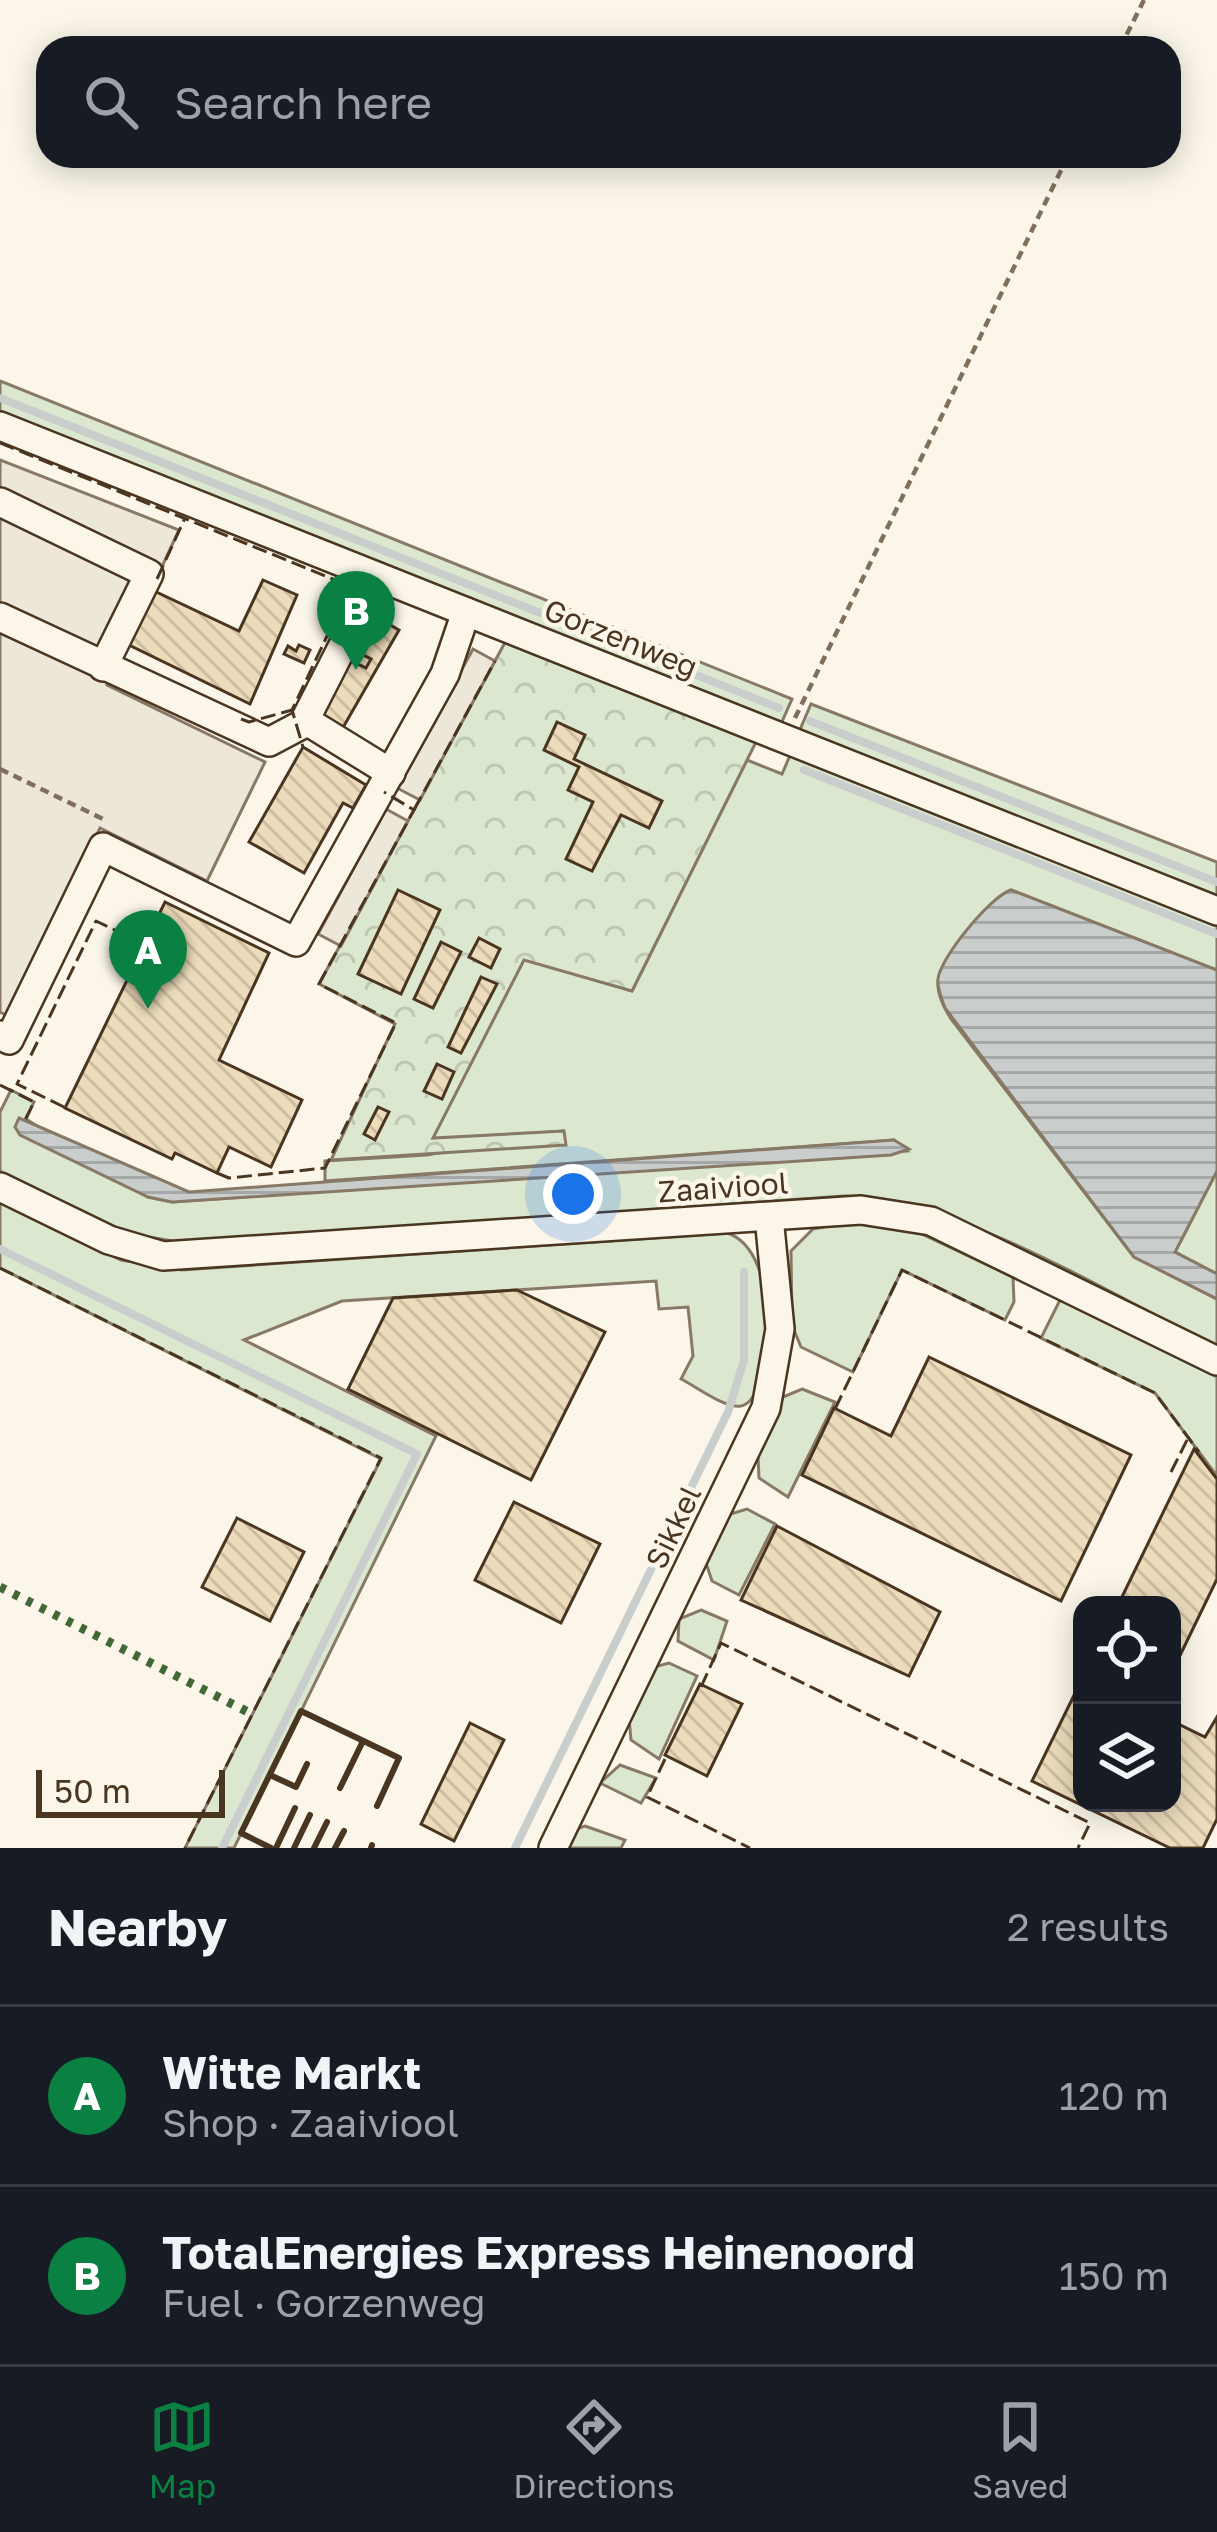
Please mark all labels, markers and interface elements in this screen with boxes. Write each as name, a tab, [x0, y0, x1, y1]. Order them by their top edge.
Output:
search box	[36, 36, 1181, 168]
icon: search	[78, 69, 144, 135]
text: Search here	[174, 75, 432, 129]
pin: B	[317, 571, 395, 670]
street label: Gorzenweg	[539, 591, 703, 685]
pin: A	[109, 910, 187, 1009]
your location	[543, 1164, 603, 1224]
street label: Zaaiviool	[657, 1164, 789, 1210]
street label: Sikkel	[638, 1480, 708, 1574]
map controls	[1073, 1596, 1181, 1812]
button: locate	[1073, 1596, 1181, 1704]
button: layers	[1073, 1704, 1181, 1812]
scale bar	[36, 1764, 225, 1817]
text: 50 m	[54, 1771, 131, 1810]
text: Nearby	[48, 1896, 227, 1957]
text: 2 results	[1007, 1903, 1169, 1950]
text: Witte Markt	[162, 2045, 421, 2099]
text: A	[73, 2072, 101, 2119]
text: 120 m	[1059, 2072, 1169, 2119]
text: Shop · Zaaiviool	[162, 2099, 459, 2146]
text: TotalEnergies Express Heinenoord	[162, 2225, 915, 2279]
text: B	[73, 2252, 101, 2299]
text: 150 m	[1059, 2252, 1169, 2299]
text: Fuel · Gorzenweg	[162, 2279, 486, 2326]
tab: Map	[149, 2394, 216, 2505]
tab: Directions	[513, 2394, 675, 2505]
tab: Saved	[972, 2394, 1068, 2505]

